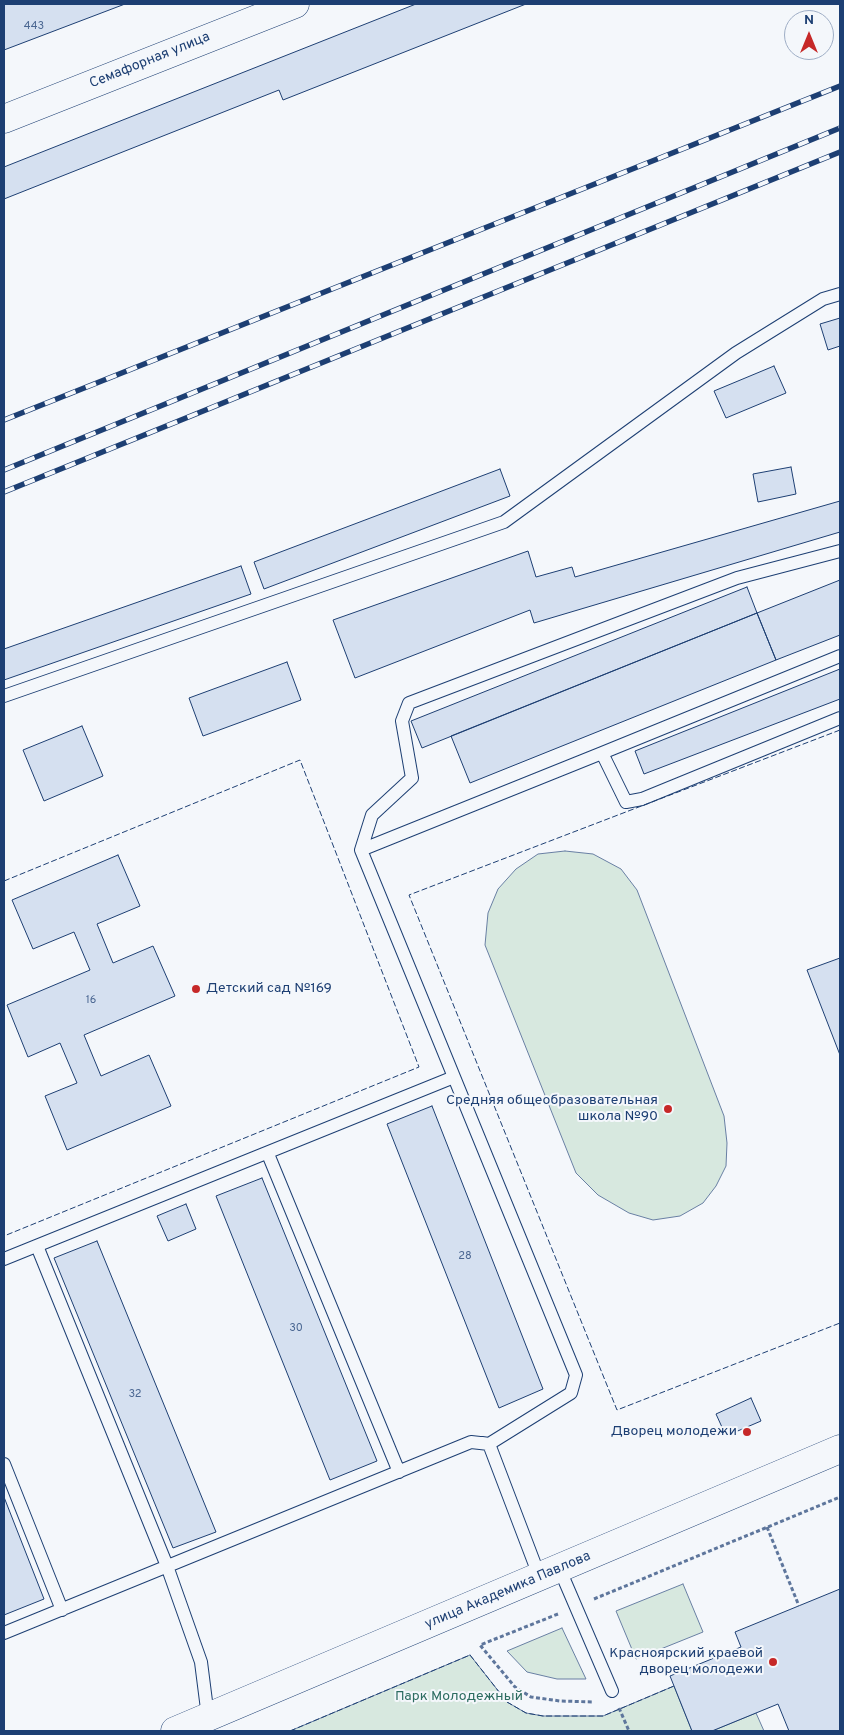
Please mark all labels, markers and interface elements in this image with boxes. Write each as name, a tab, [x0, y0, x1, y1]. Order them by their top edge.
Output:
north arrow	[784, 10, 834, 60]
text: N	[804, 12, 814, 29]
house number: 443	[24, 20, 44, 34]
street label: Семафорная улица	[87, 29, 213, 93]
place label: Детский сад №169	[206, 981, 332, 997]
marker: Детский сад №169	[190, 983, 202, 995]
house number: 16	[86, 994, 96, 1008]
place label: Средняя общеобразовательная школа №90	[446, 1093, 658, 1126]
marker: Средняя общеобразовательная школа №90	[662, 1103, 674, 1115]
house number: 28	[458, 1250, 472, 1264]
house number: 30	[289, 1322, 303, 1336]
house number: 32	[128, 1388, 142, 1402]
place label: Дворец молодежи	[611, 1424, 737, 1440]
marker: Дворец молодежи	[741, 1426, 753, 1438]
street label: улица Академика Павлова	[423, 1548, 593, 1634]
place label: Красноярский краевой дворец молодежи	[609, 1646, 763, 1678]
marker: Красноярский краевой дворец молодежи	[767, 1656, 779, 1668]
park label: Парк Молодежный	[395, 1689, 523, 1705]

